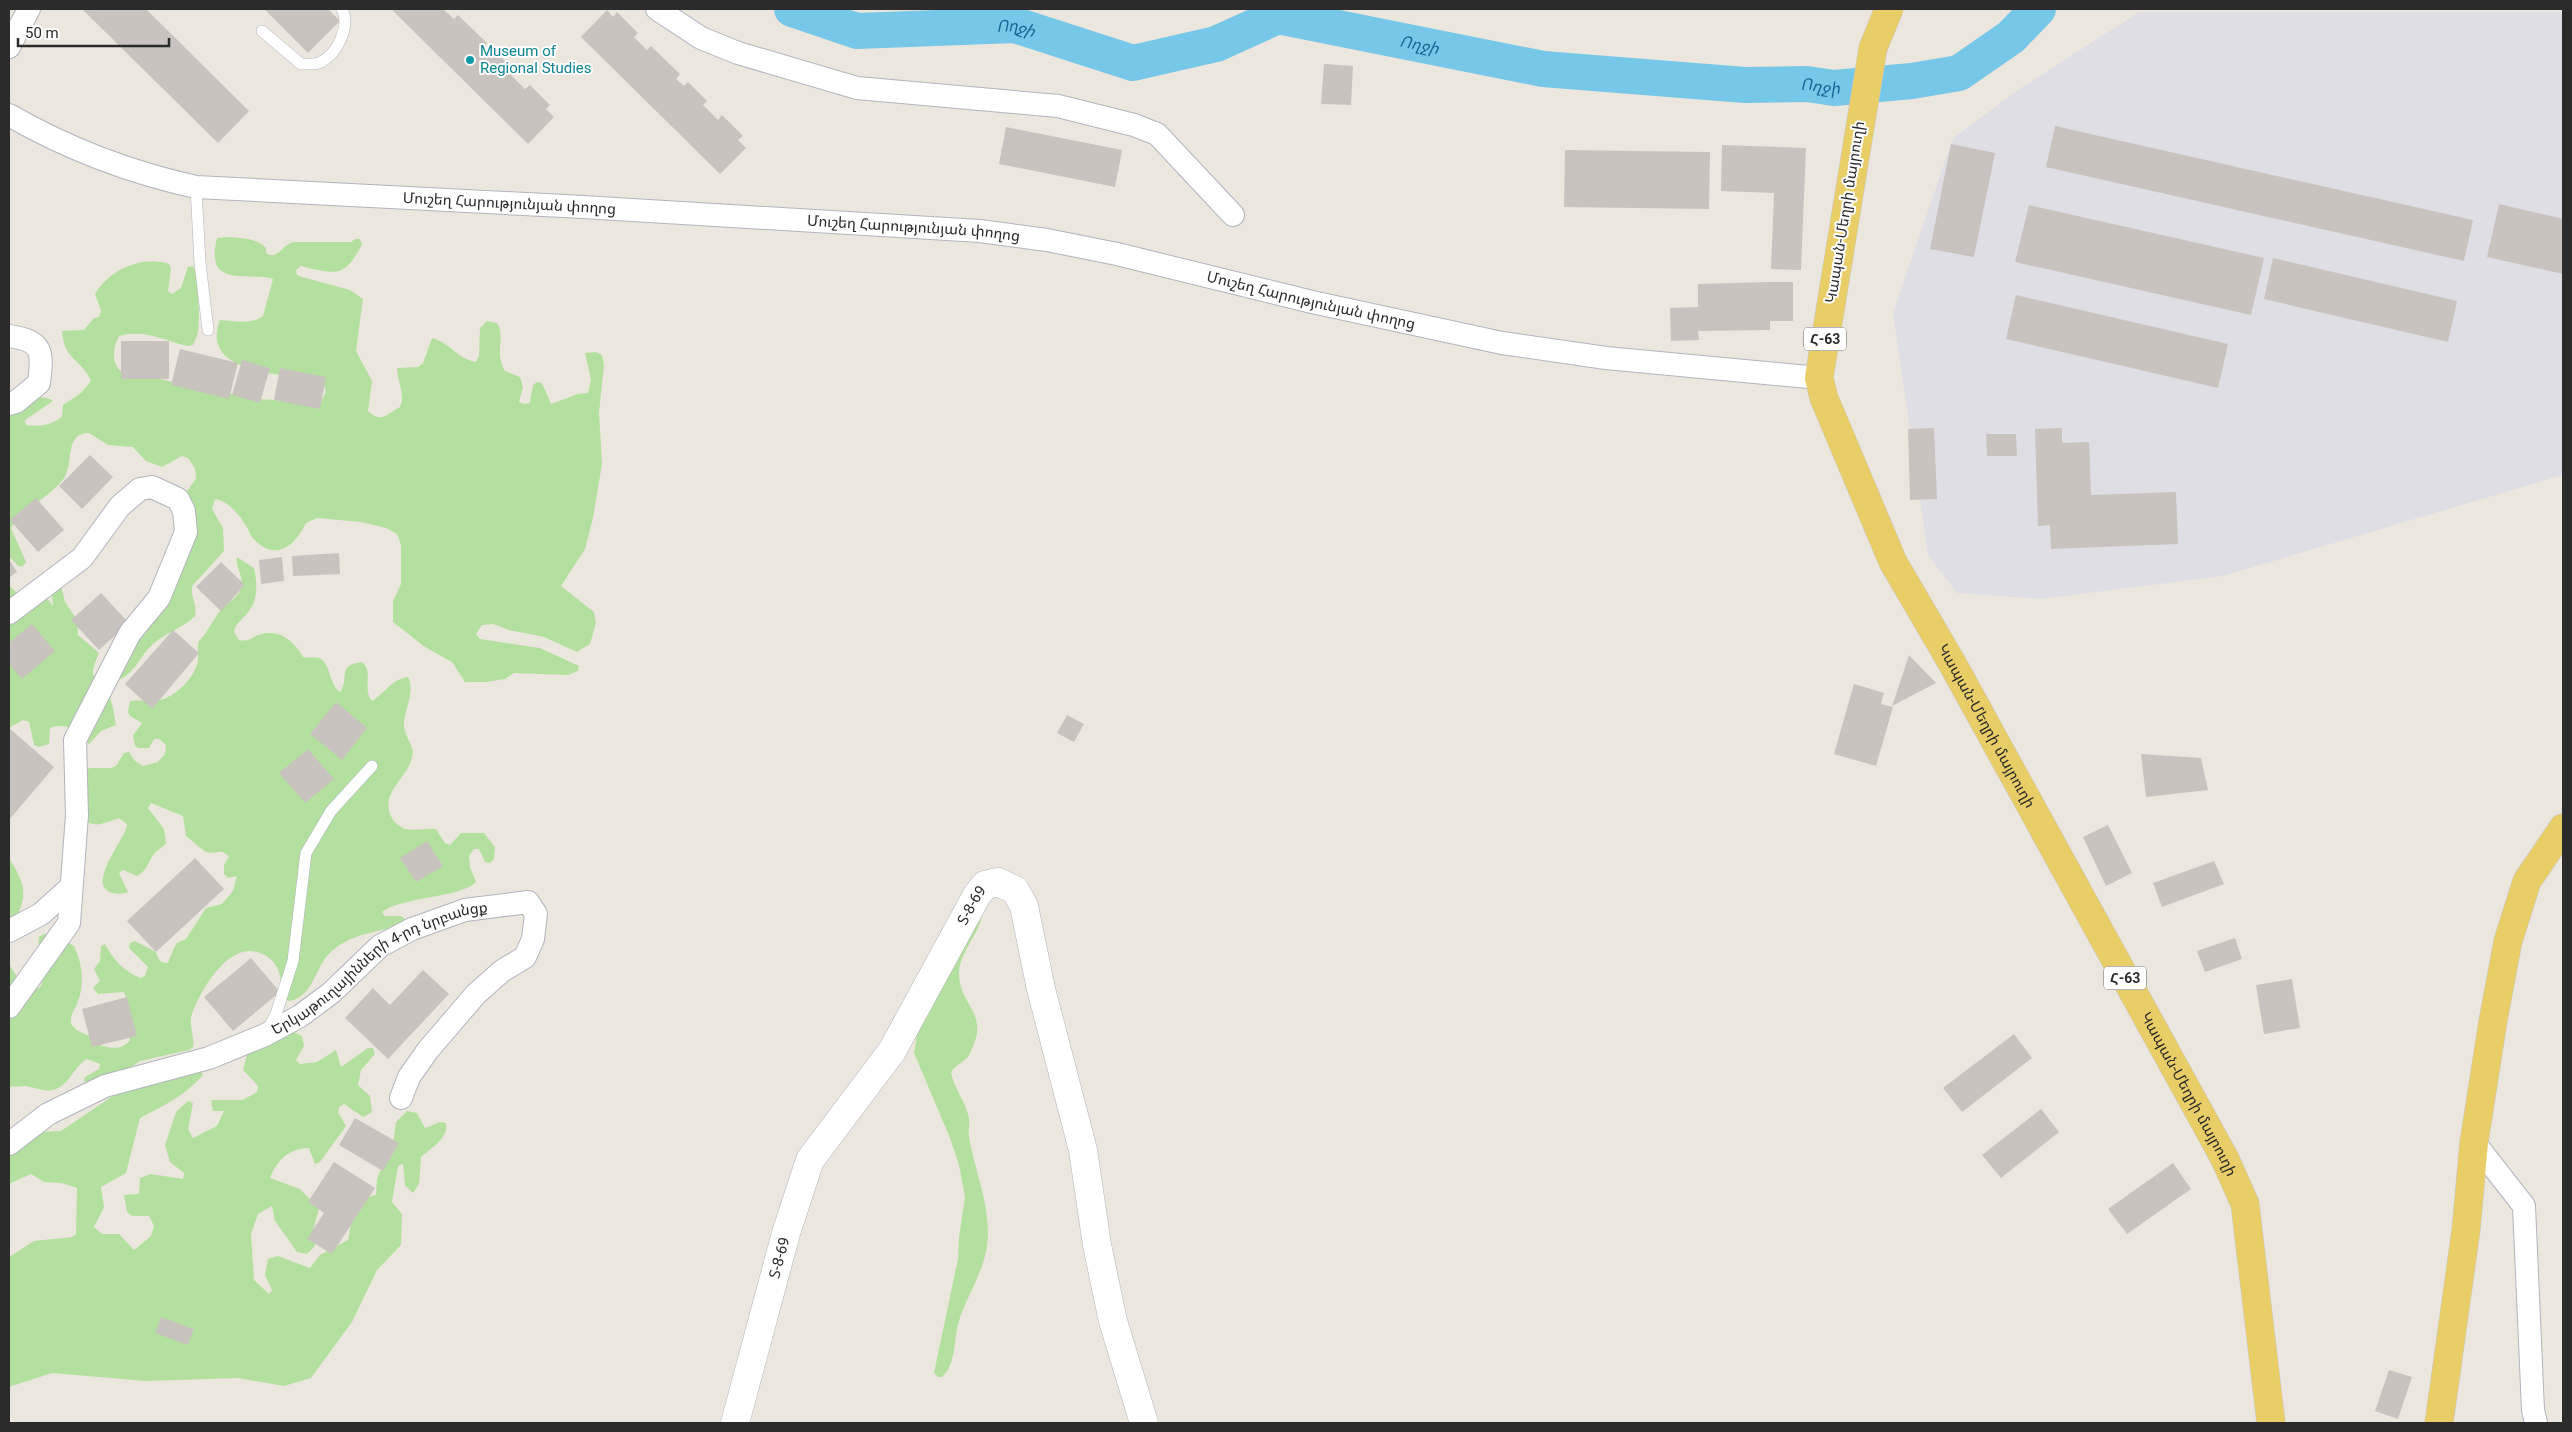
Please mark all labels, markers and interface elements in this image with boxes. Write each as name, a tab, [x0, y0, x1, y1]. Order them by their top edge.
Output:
scale bar	[18, 15, 169, 47]
water label: Ողջի	[996, 16, 1038, 41]
text: 50 m	[25, 24, 59, 42]
water label: Ողջի	[1398, 32, 1441, 58]
place label: Museum of Regional Studies	[480, 42, 592, 77]
marker: Museum of Regional Studies	[464, 54, 476, 66]
water label: Ողջի	[1800, 75, 1841, 98]
street label: Կապան-Մեղրի մայրուղի	[1822, 120, 1868, 304]
street label: Մուշեղ Հարությունյան փողոց	[402, 189, 617, 218]
street label: Մուշեղ Հարությունյան փողոց	[807, 212, 1021, 245]
street label: Մուշեղ Հարությունյան փողոց	[1205, 267, 1417, 333]
road number: Հ-63	[1804, 328, 1846, 350]
street label: Կապան-Մեղրի մայրուղի	[1934, 641, 2039, 811]
street label: Տ-8-69	[953, 882, 990, 928]
street label: Երկաթուղայինների 4-րդ նրբանցք	[268, 898, 489, 1039]
road number: Հ-63	[2104, 966, 2146, 990]
street label: Կապան-Մեղրի մայրուղի	[2137, 1009, 2241, 1179]
street label: Տ-8-69	[765, 1235, 793, 1281]

